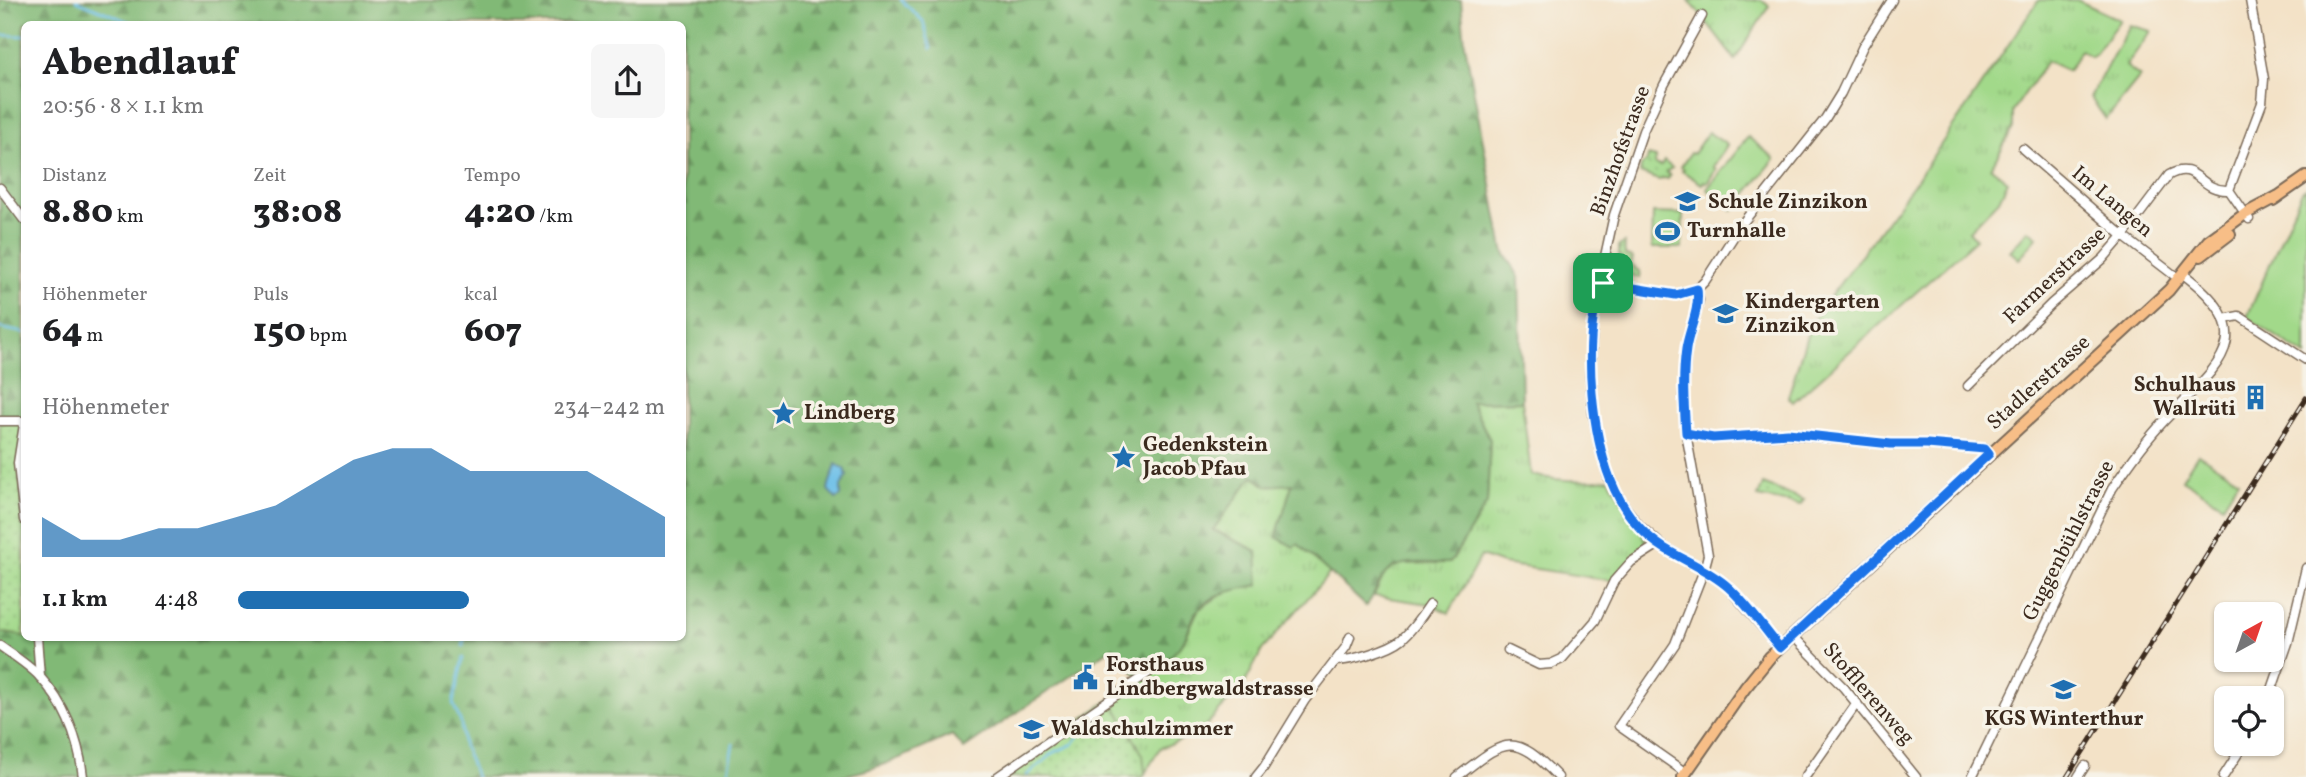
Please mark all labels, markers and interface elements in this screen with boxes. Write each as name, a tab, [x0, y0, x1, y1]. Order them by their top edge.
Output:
text: Abendlauf	[42, 38, 236, 91]
button: share	[591, 44, 665, 118]
street label: Binzhofstrasse	[1584, 82, 1658, 220]
text: 20:56 · 8 × 1.1 km	[42, 91, 204, 123]
street label: Im Langen	[2065, 159, 2159, 245]
text: Distanz	[42, 163, 107, 189]
text: Zeit	[253, 163, 286, 189]
text: Tempo	[464, 163, 521, 189]
school or university icon: Schule Zinzikon	[1674, 188, 1702, 216]
place label: Schule Zinzikon	[1708, 188, 1868, 217]
text: 8.80	[42, 189, 113, 237]
text: 38:08	[253, 189, 343, 237]
text: 4:20	[464, 189, 535, 237]
text: km	[113, 204, 144, 230]
text: /km	[535, 204, 573, 230]
sports icon: Turnhalle	[1653, 217, 1681, 245]
place label: Turnhalle	[1687, 217, 1786, 246]
street label: Farmerstrasse	[1997, 221, 2113, 331]
pin	[1573, 253, 1633, 313]
icon: arrive	[1584, 264, 1622, 302]
text: Höhenmeter	[42, 282, 147, 308]
text: Puls	[253, 282, 289, 308]
text: kcal	[464, 282, 498, 308]
place label: Kindergarten Zinzikon	[1745, 288, 1880, 341]
school or university icon: Kindergarten Zinzikon	[1711, 300, 1739, 328]
text: 64	[42, 308, 83, 356]
text: 150	[253, 308, 306, 356]
text: 607	[464, 308, 522, 356]
text: m	[83, 323, 103, 349]
text: bpm	[306, 323, 348, 349]
street label: Stadlerstrasse	[1981, 329, 2097, 437]
place label: Schulhaus Wallrüti	[2134, 371, 2236, 424]
building icon: Schulhaus Wallrüti	[2242, 383, 2270, 411]
text: Höhenmeter	[42, 392, 169, 424]
text: 234–242 m	[553, 392, 665, 424]
place icon: Lindberg	[770, 399, 798, 427]
place label: Lindberg	[804, 399, 895, 428]
place label: Gedenkstein Jacob Pfau	[1142, 431, 1268, 484]
place icon: Gedenkstein Jacob Pfau	[1109, 443, 1137, 471]
street label: Guggenbühlstrasse	[2016, 456, 2122, 626]
text: 1.1 km	[42, 584, 108, 616]
text: 4:48	[154, 584, 198, 616]
north arrow	[2214, 602, 2284, 672]
map controls	[2214, 602, 2284, 756]
street label: Stofflerenweg	[1815, 637, 1921, 751]
place label: Forsthaus Lindbergwaldstrasse	[1106, 651, 1314, 704]
public building icon: Forsthaus Lindbergwaldstrasse	[1072, 663, 1100, 691]
school or university icon: KGS Winterthur	[2050, 676, 2078, 704]
button: locate	[2214, 686, 2284, 756]
place label: KGS Winterthur	[1985, 705, 2143, 734]
school or university icon: Waldschulzimmer	[1017, 715, 1045, 743]
place label: Waldschulzimmer	[1051, 715, 1233, 744]

